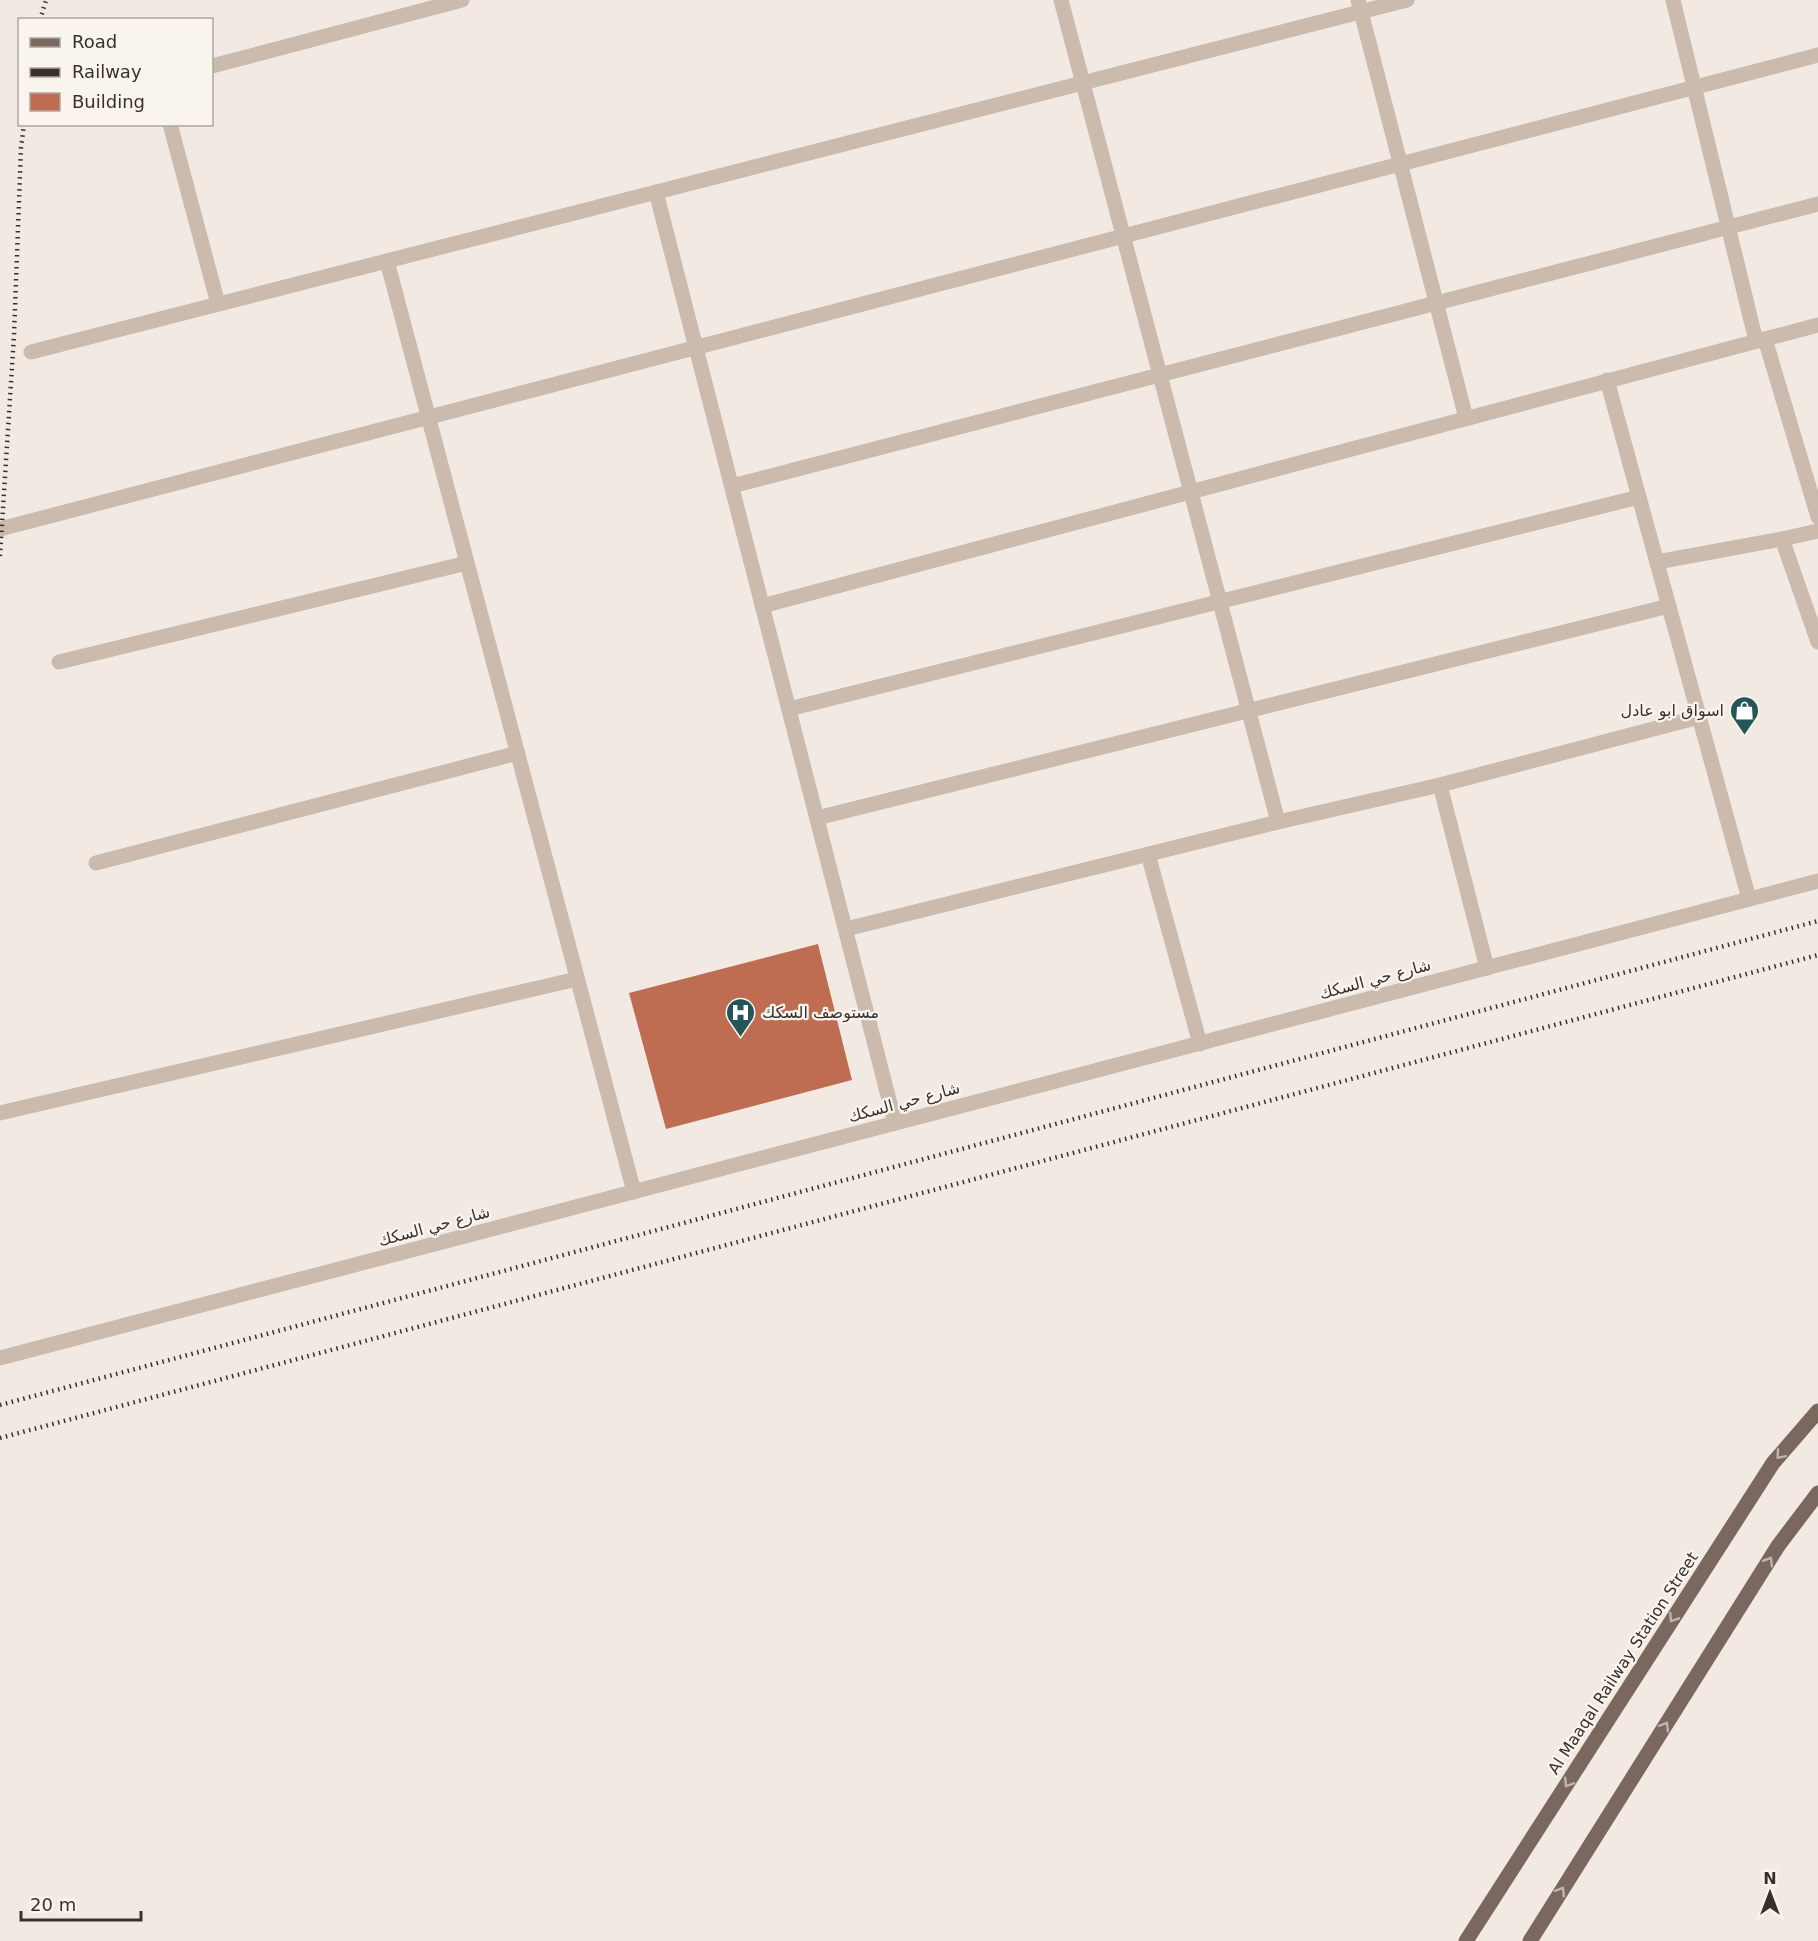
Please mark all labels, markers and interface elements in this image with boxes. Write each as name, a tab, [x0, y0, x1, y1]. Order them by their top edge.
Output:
legend	[18, 18, 213, 126]
text: Road	[72, 31, 117, 52]
text: Railway	[72, 61, 142, 82]
text: Building	[72, 91, 145, 112]
shop icon: اسواق ابو عادل	[1729, 694, 1761, 736]
place label: اسواق ابو عادل	[1621, 701, 1724, 721]
street label: شارع حي السكك	[1317, 955, 1433, 1004]
hospital icon: مستوصف السكك	[725, 996, 757, 1038]
place label: مستوصف السكك	[762, 1003, 879, 1023]
street label: شارع حي السكك	[846, 1078, 962, 1127]
street label: شارع حي السكك	[376, 1202, 492, 1251]
one-way arrow	[1776, 1448, 1787, 1459]
street label: Al Maaqal Railway Station Street	[1544, 1548, 1702, 1778]
one-way arrow	[1761, 1557, 1772, 1568]
one-way arrow	[1670, 1612, 1681, 1623]
one-way arrow	[1658, 1722, 1669, 1733]
one-way arrow	[1564, 1776, 1575, 1787]
north arrow	[1740, 1863, 1800, 1923]
text: N	[1763, 1869, 1777, 1888]
scale bar	[21, 1884, 141, 1922]
one-way arrow	[1554, 1887, 1565, 1898]
text: 20 m	[30, 1894, 76, 1915]

